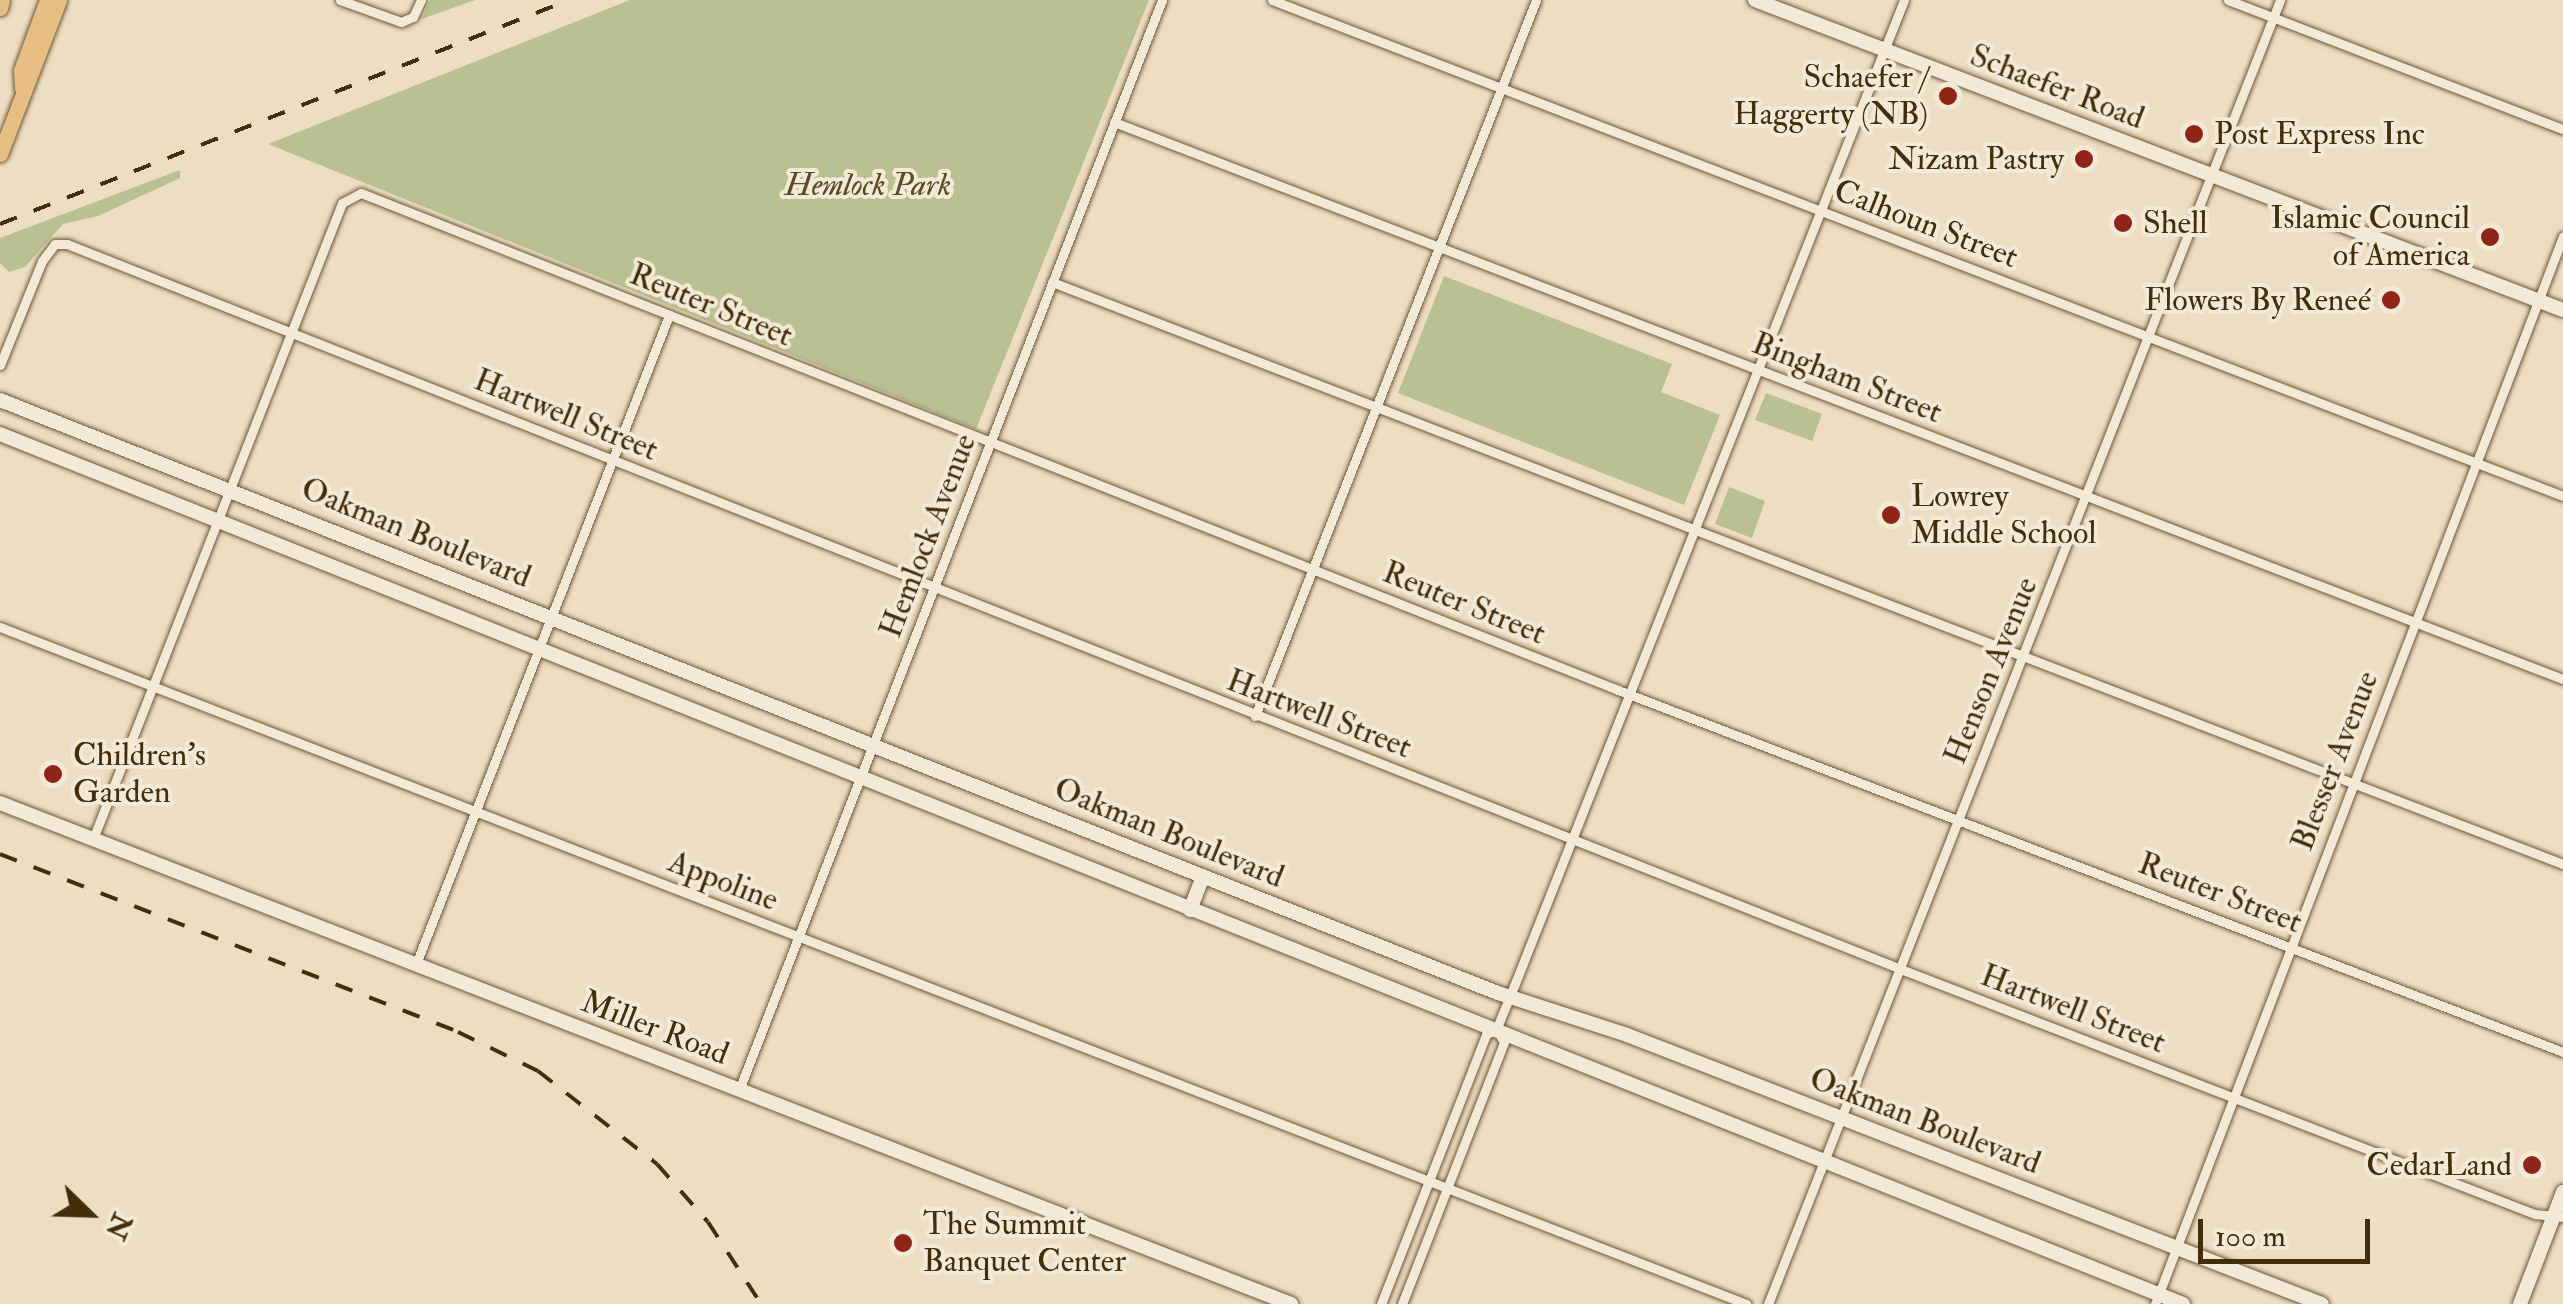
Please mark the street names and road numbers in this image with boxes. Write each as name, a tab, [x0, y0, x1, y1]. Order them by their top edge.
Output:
street label: Schaefer Road	[1965, 36, 2149, 138]
street label: Calhoun Street	[1829, 171, 2023, 277]
street label: Reuter Street	[624, 255, 798, 355]
street label: Bingham Street	[1747, 324, 1947, 432]
street label: Hartwell Street	[468, 361, 664, 469]
street label: Hemlock Avenue	[872, 429, 984, 643]
street label: Oakman Boulevard	[296, 469, 536, 597]
street label: Reuter Street	[1377, 553, 1551, 653]
street label: Henson Avenue	[1936, 572, 2046, 770]
street label: Hartwell Street	[1221, 661, 1417, 767]
street label: Blesser Avenue	[2283, 666, 2387, 856]
street label: Oakman Boulevard	[1049, 769, 1289, 897]
street label: Appoline	[663, 843, 783, 919]
street label: Reuter Street	[2133, 844, 2307, 942]
street label: Hartwell Street	[1975, 956, 2171, 1062]
street label: Miller Road	[576, 982, 734, 1074]
street label: Oakman Boulevard	[1804, 1059, 2046, 1183]

